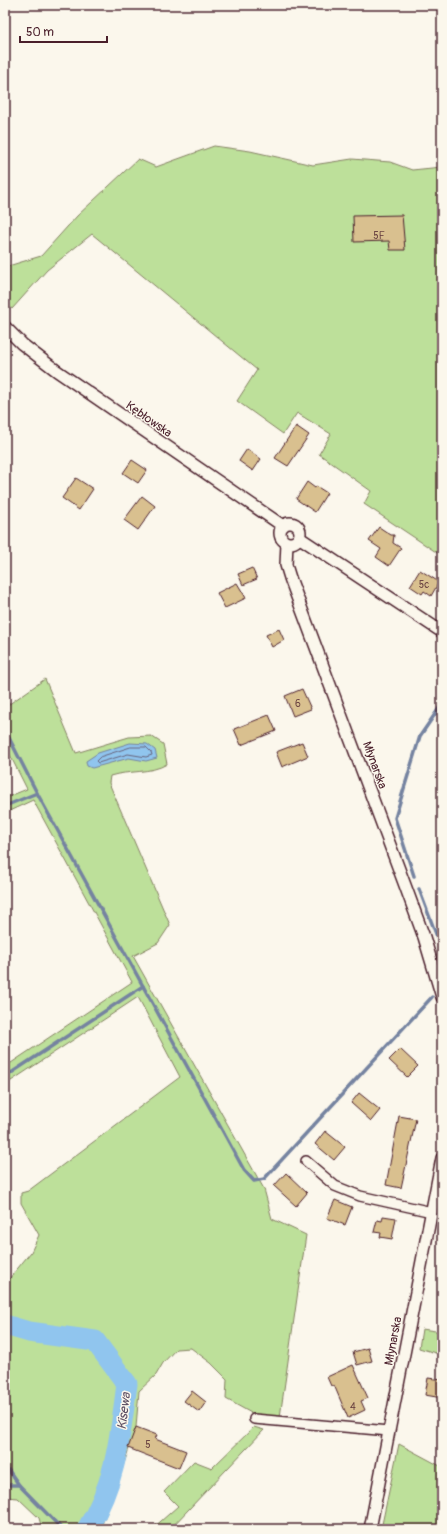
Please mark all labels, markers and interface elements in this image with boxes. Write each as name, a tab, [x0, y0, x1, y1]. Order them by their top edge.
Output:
scale bar	[20, 18, 107, 44]
text: 50 m	[26, 25, 54, 40]
house number: 5F	[373, 230, 385, 242]
street label: Kębłowska	[123, 398, 175, 441]
house number: 5c	[419, 579, 429, 591]
house number: 6	[295, 698, 301, 710]
street label: Młynarska	[359, 739, 390, 791]
street label: Młynarska	[381, 1315, 406, 1367]
water label: Kisewa	[114, 1391, 134, 1431]
house number: 4	[350, 1401, 356, 1413]
house number: 5	[145, 1439, 151, 1451]

